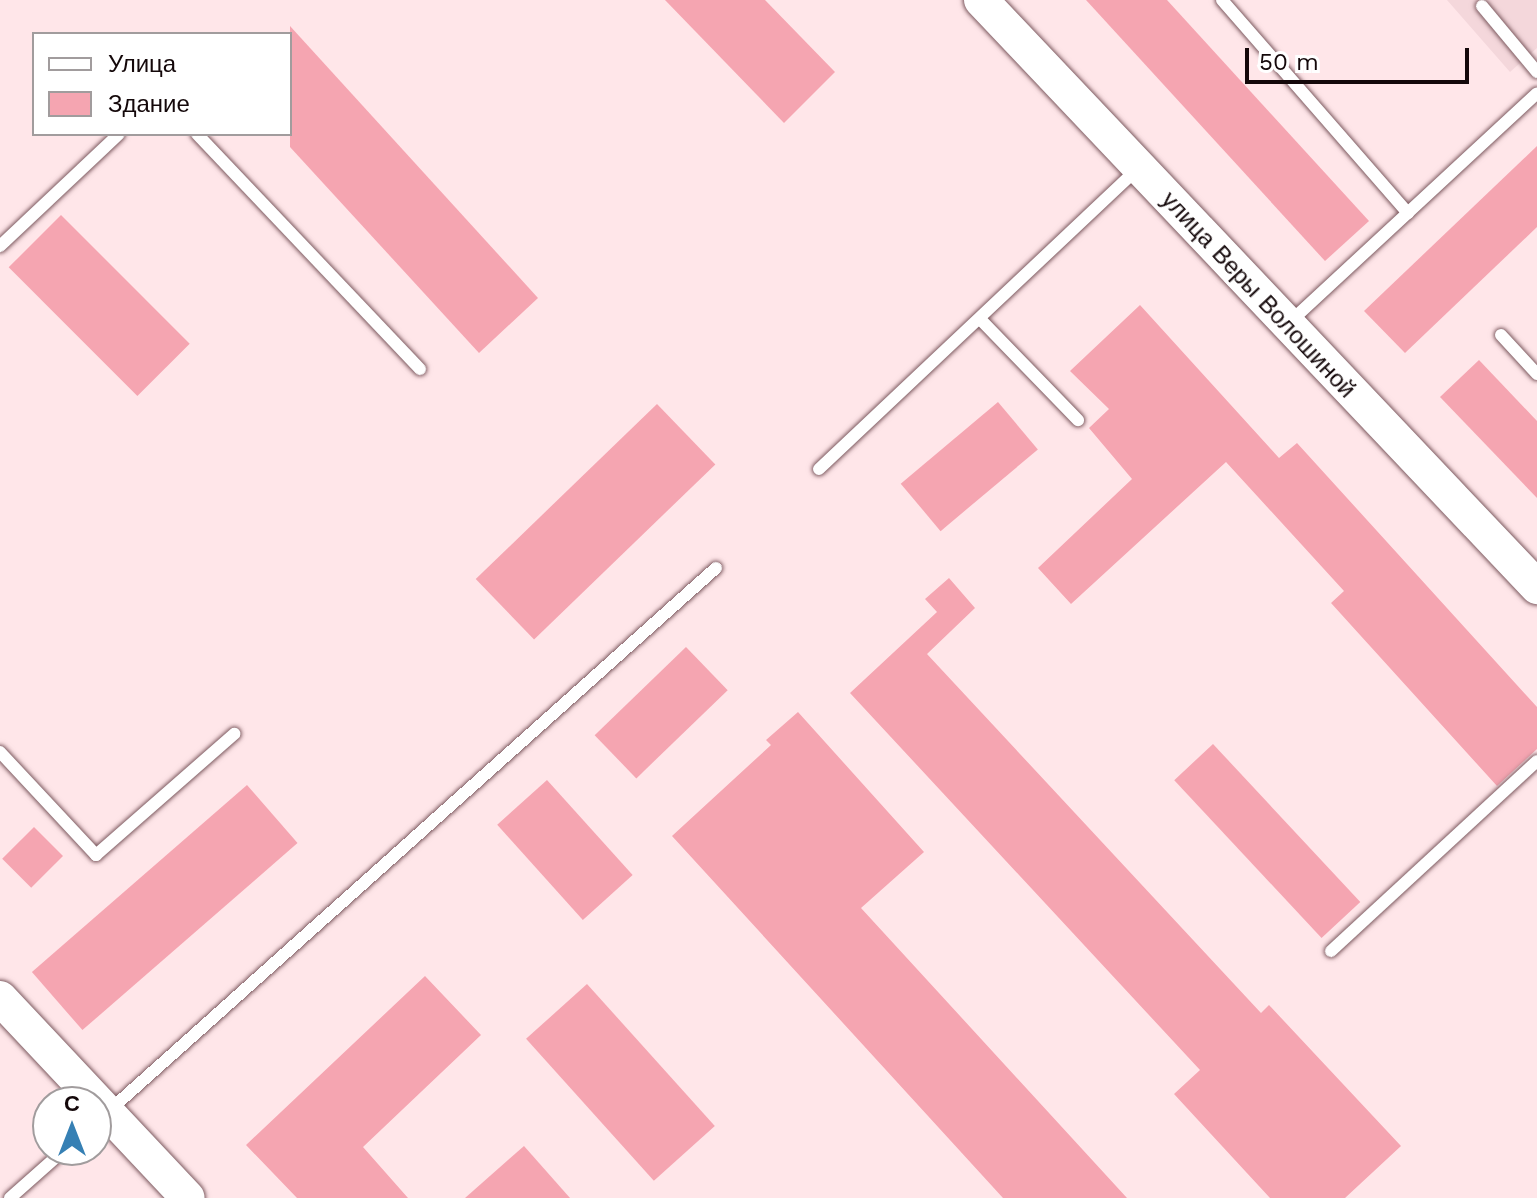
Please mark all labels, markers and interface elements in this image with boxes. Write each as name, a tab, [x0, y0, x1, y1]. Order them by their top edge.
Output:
legend	[32, 32, 292, 136]
scale bar	[1249, 32, 1473, 82]
text: 50 m	[1259, 48, 1319, 76]
text: Улица	[108, 50, 176, 78]
text: Здание	[108, 90, 190, 118]
street label: улица Веры Волошиной	[1155, 186, 1361, 404]
north arrow	[32, 1086, 112, 1166]
text: С	[64, 1091, 80, 1116]

